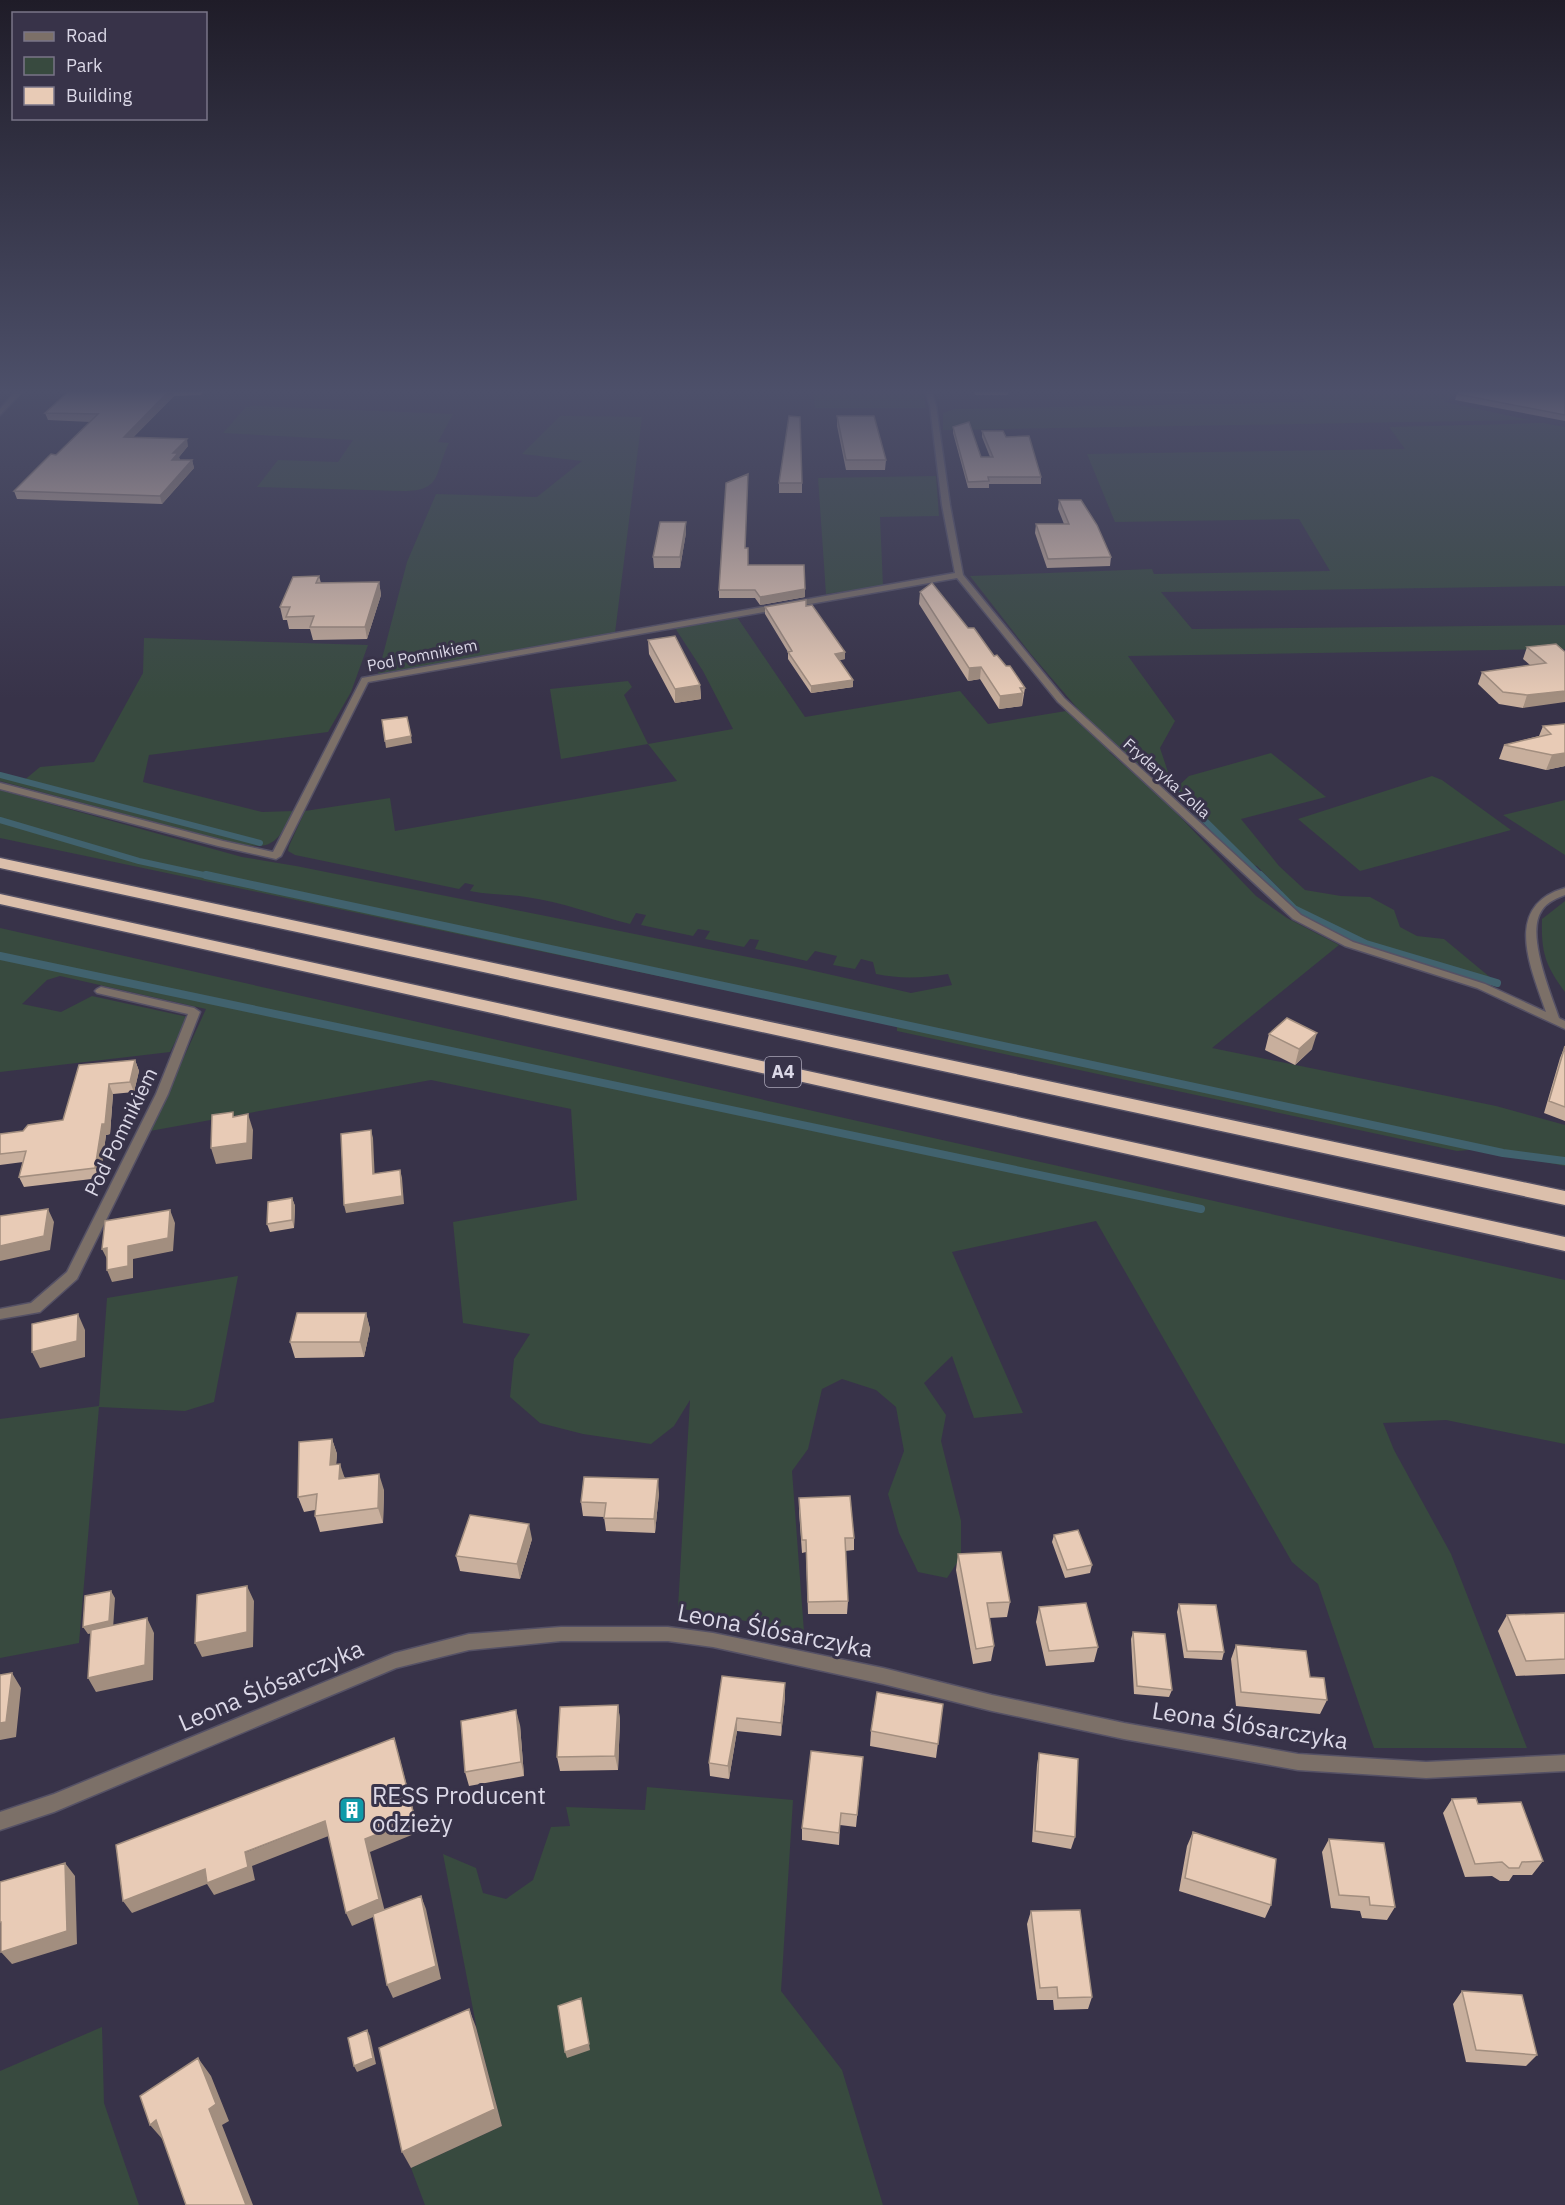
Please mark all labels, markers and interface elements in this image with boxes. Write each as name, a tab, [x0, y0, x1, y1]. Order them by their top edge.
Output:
legend	[12, 12, 207, 120]
text: Road	[66, 24, 107, 47]
text: Park	[66, 54, 103, 77]
text: Building	[66, 84, 133, 107]
street label: Pod Pomnikiem	[365, 635, 479, 675]
street label: Fryderyka Zolla	[1119, 734, 1215, 823]
road number: A4	[765, 1057, 801, 1087]
street label: Pod Pomnikiem	[78, 1063, 163, 1201]
street label: Leona Ślósarczyka	[675, 1595, 876, 1665]
street label: Leona Ślósarczyka	[173, 1632, 368, 1739]
street label: Leona Ślósarczyka	[1150, 1694, 1351, 1756]
place label: RESS Producent odzieży	[372, 1779, 546, 1839]
building icon: RESS Producent odzieży	[337, 1795, 367, 1825]

